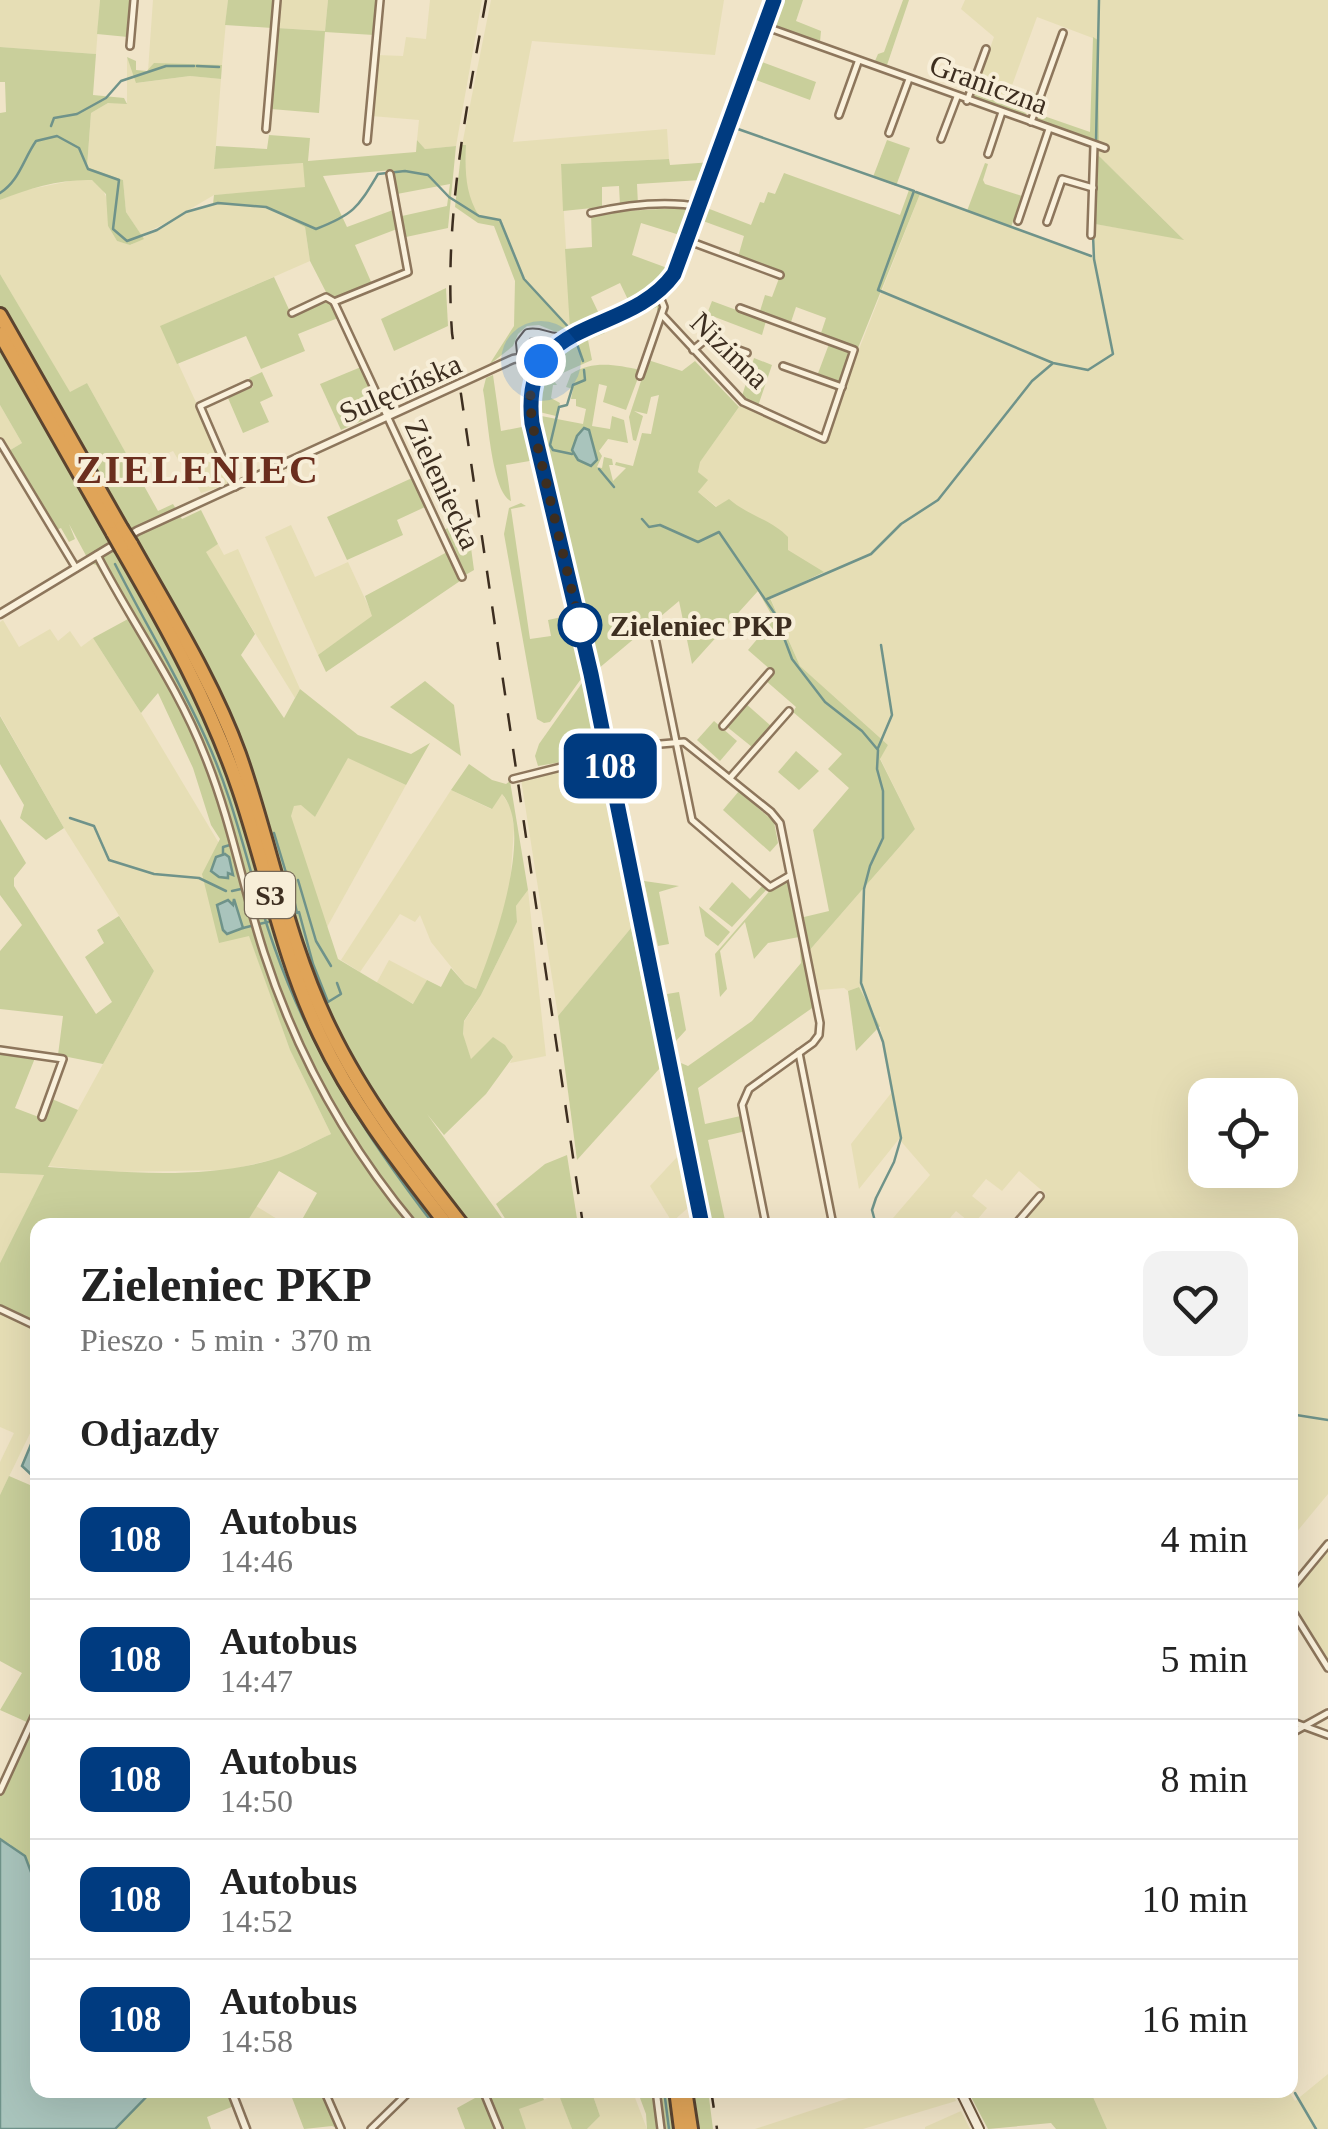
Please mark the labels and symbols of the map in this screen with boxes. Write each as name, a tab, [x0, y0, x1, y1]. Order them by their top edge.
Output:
street label: Graniczna	[925, 47, 1053, 121]
street label: Nizinna	[684, 305, 776, 395]
your location	[516, 336, 566, 386]
street label: Sulęcińska	[334, 346, 466, 430]
street label: Zieleniecka	[398, 414, 488, 554]
district label: ZIELENIEC	[76, 447, 320, 492]
marker: Zieleniec PKP	[559, 604, 601, 646]
place label: Zieleniec PKP	[610, 609, 792, 642]
line badge: 108	[552, 734, 668, 798]
road number: S3	[245, 872, 295, 918]

